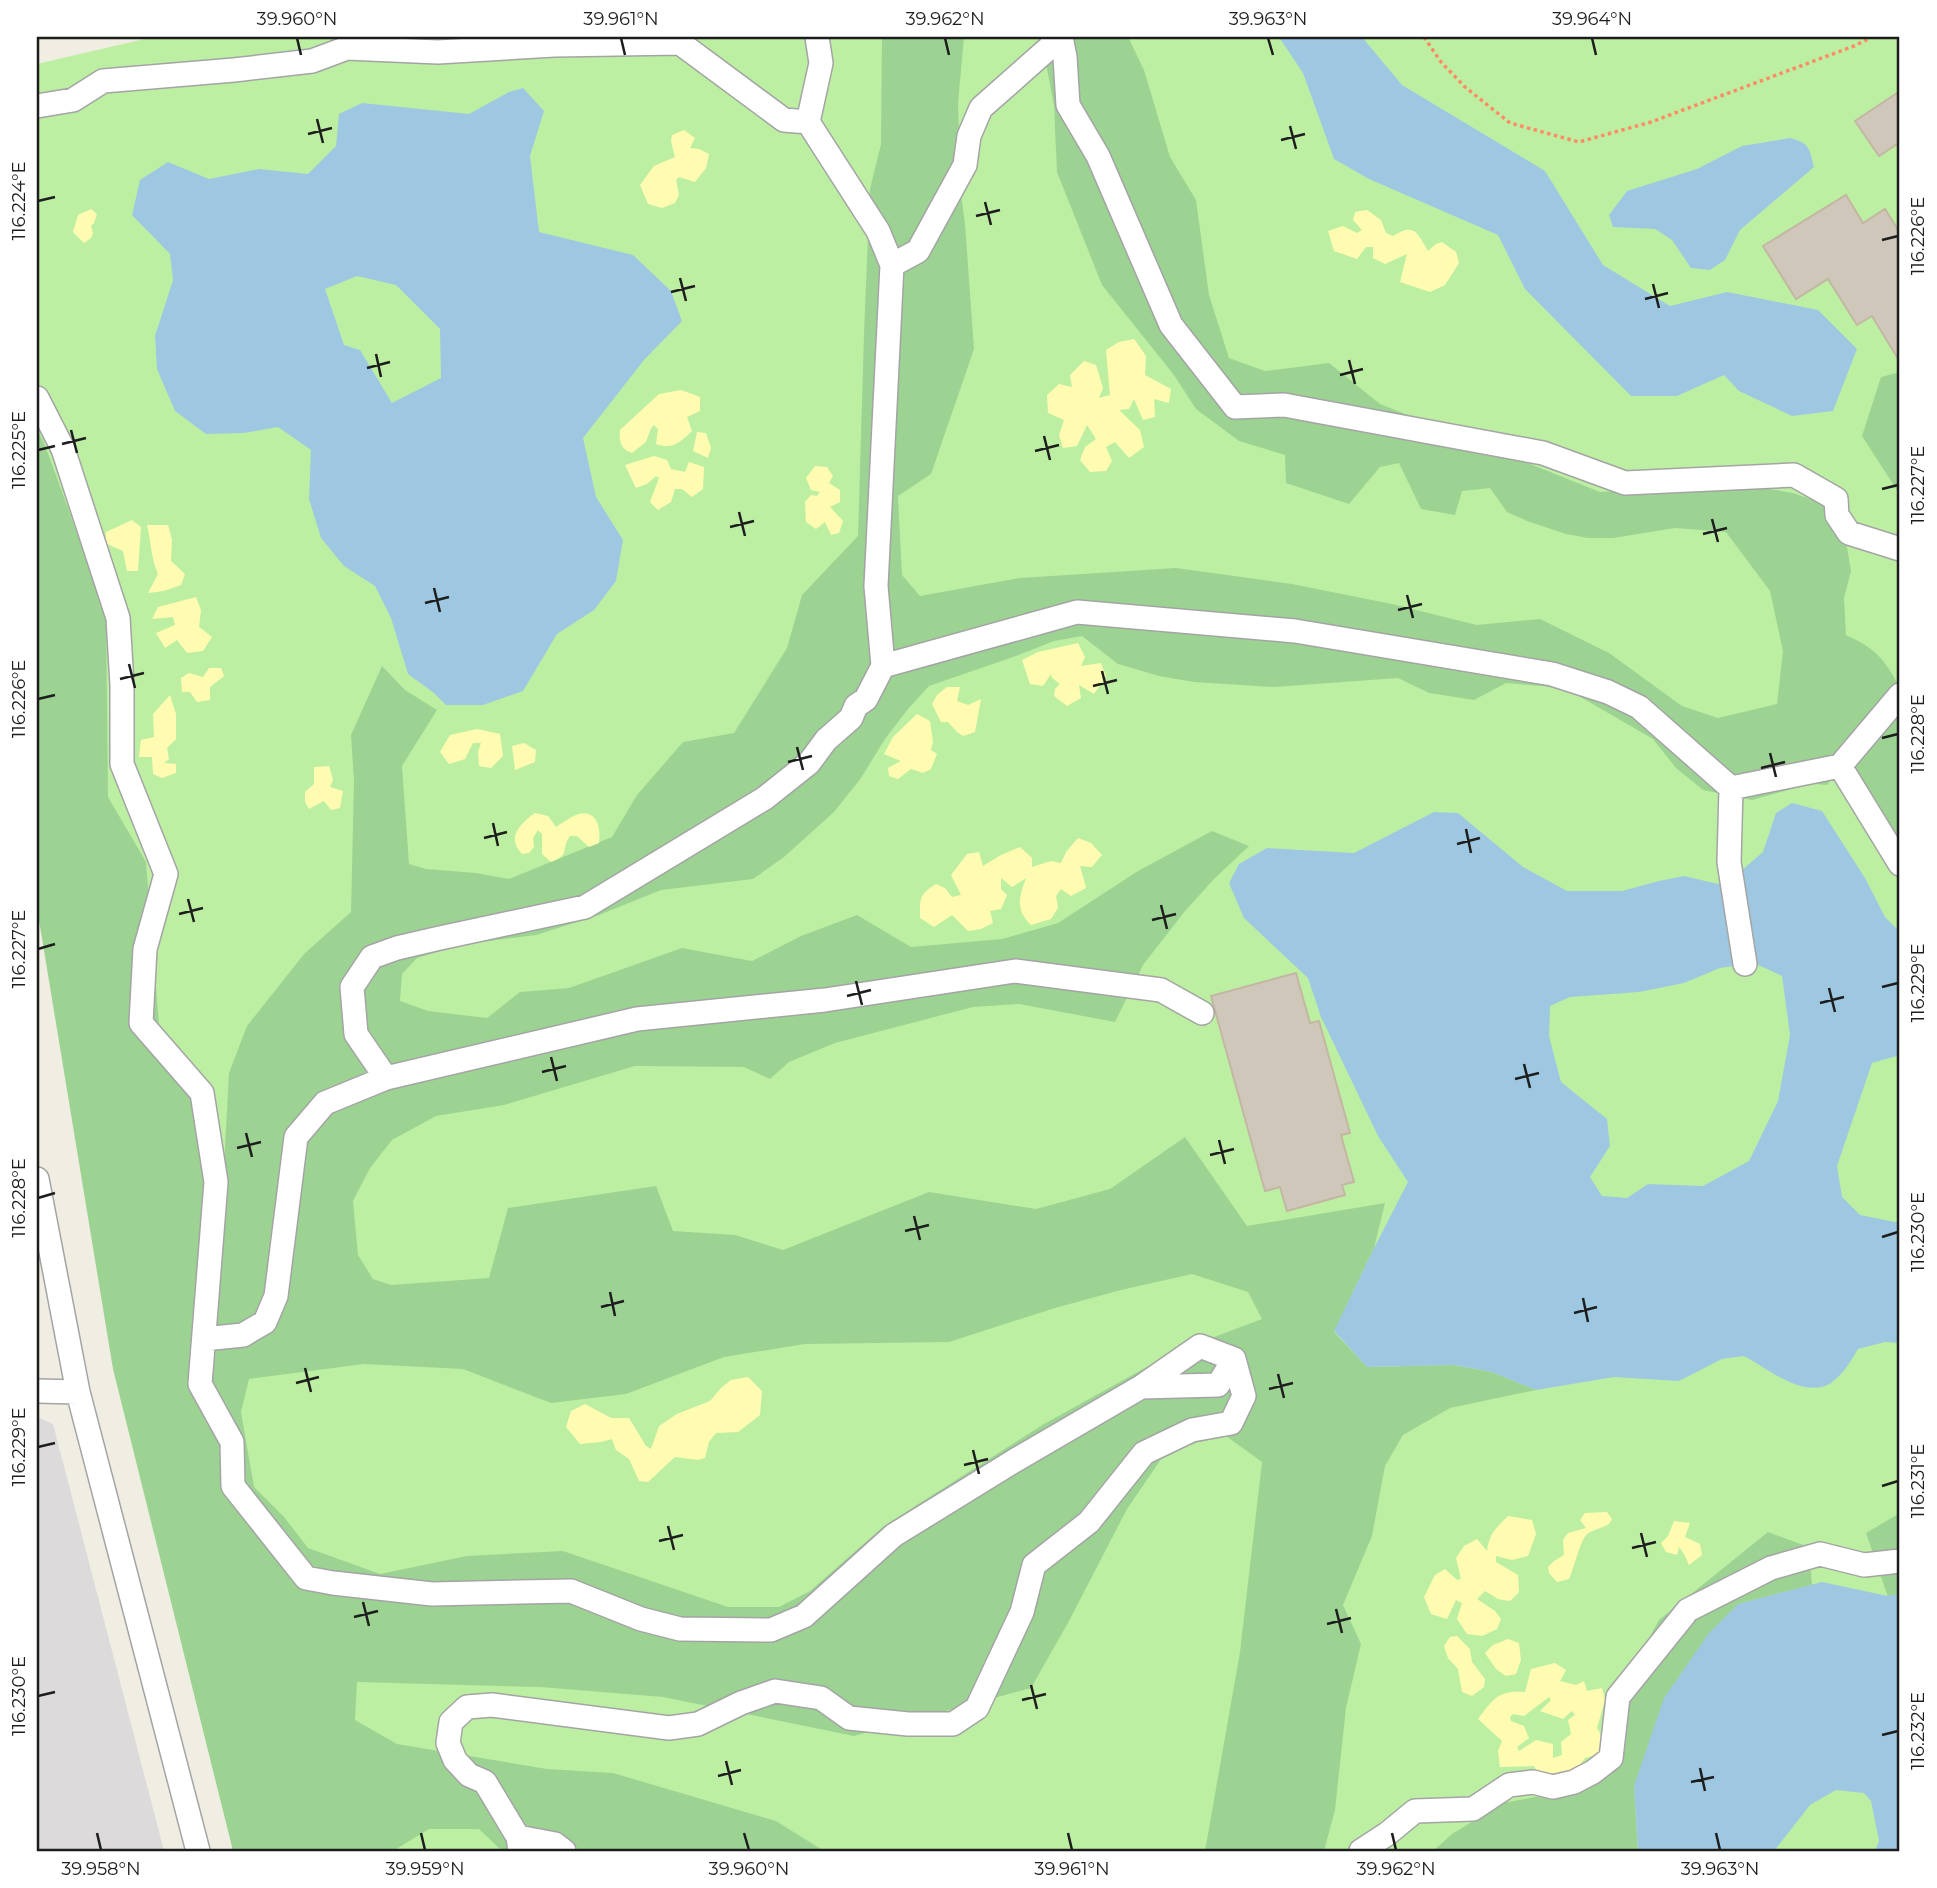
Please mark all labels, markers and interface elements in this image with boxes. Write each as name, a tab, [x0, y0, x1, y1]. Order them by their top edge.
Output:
text: 39.960°N	[257, 8, 337, 30]
text: 39.961°N	[583, 8, 659, 30]
text: 39.962°N	[905, 8, 985, 30]
text: 39.963°N	[1229, 8, 1307, 30]
text: 39.964°N	[1552, 8, 1632, 30]
text: 116.224°E	[8, 161, 30, 241]
text: 116.226°E	[1907, 197, 1929, 275]
text: 116.225°E	[8, 411, 30, 489]
text: 116.227°E	[1907, 446, 1929, 524]
text: 116.226°E	[8, 660, 30, 738]
text: 116.228°E	[1907, 694, 1929, 774]
text: 116.227°E	[8, 910, 30, 988]
text: 116.229°E	[1907, 943, 1929, 1023]
text: 116.228°E	[8, 1158, 30, 1238]
text: 116.230°E	[1907, 1192, 1929, 1272]
text: 116.229°E	[8, 1407, 30, 1487]
text: 116.231°E	[1907, 1444, 1929, 1518]
text: 116.230°E	[8, 1656, 30, 1736]
text: 116.232°E	[1907, 1692, 1929, 1770]
text: 39.958°N	[61, 1858, 141, 1880]
text: 39.959°N	[385, 1858, 465, 1880]
text: 39.960°N	[709, 1858, 789, 1880]
text: 39.961°N	[1034, 1858, 1110, 1880]
text: 39.962°N	[1356, 1858, 1436, 1880]
text: 39.963°N	[1681, 1858, 1759, 1880]

